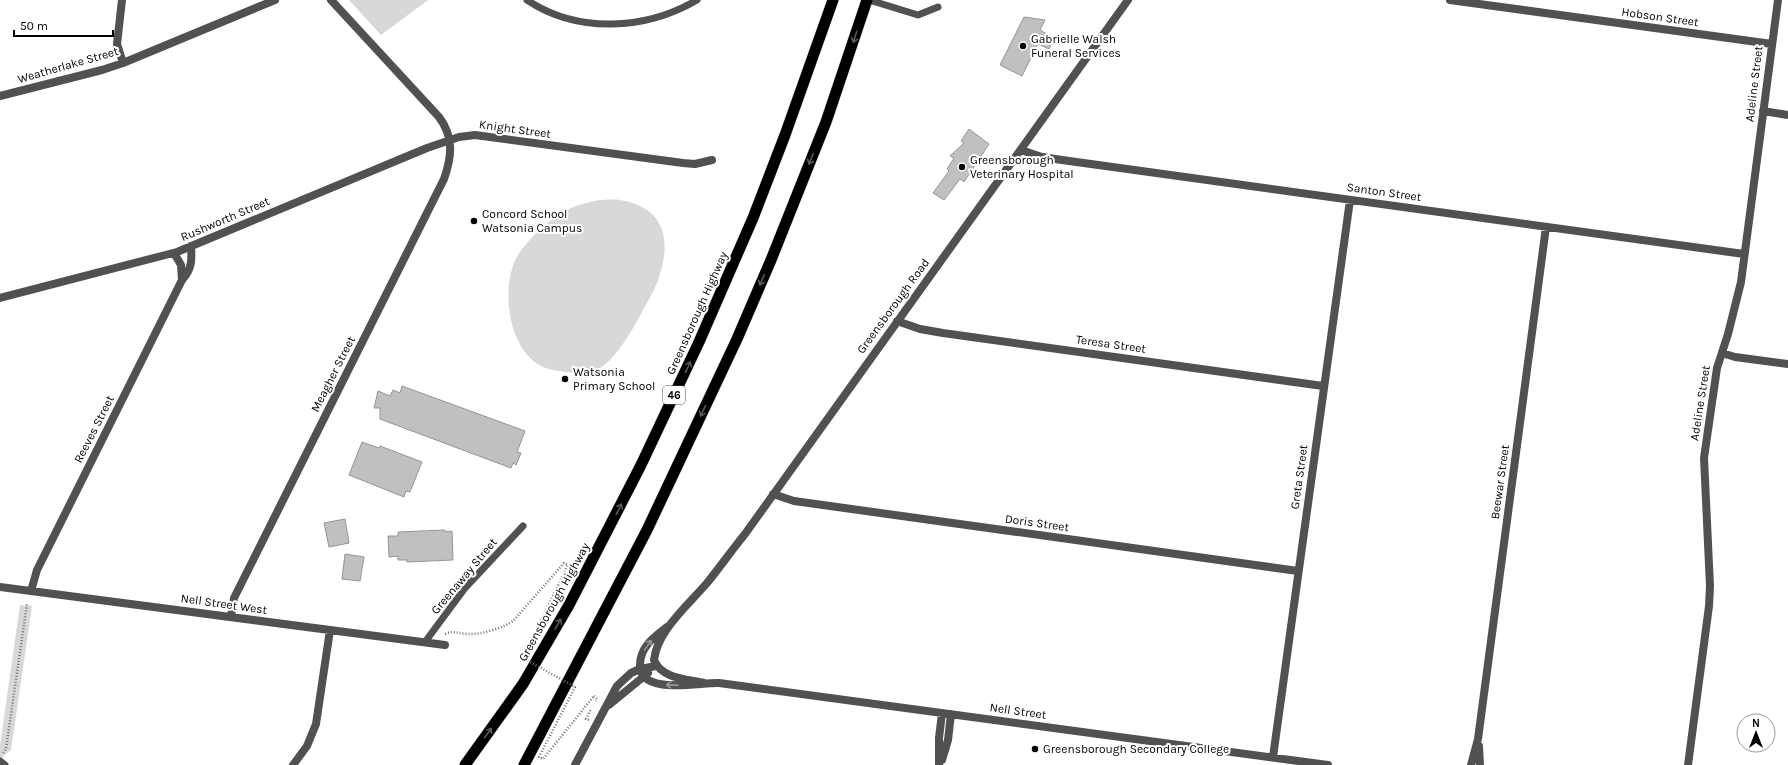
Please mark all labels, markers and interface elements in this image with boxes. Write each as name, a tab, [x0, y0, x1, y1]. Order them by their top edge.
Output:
street label: Hobson Street	[1621, 5, 1700, 29]
scale bar	[14, 12, 113, 38]
text: 50 m	[20, 19, 48, 33]
one-way arrow	[850, 31, 858, 43]
place label: Gabrielle Walsh Funeral Services	[1031, 32, 1121, 60]
marker: Gabrielle Walsh Funeral Services	[1018, 41, 1028, 51]
street label: Weatherlake Street	[16, 44, 120, 86]
street label: Adeline Street	[1742, 45, 1766, 123]
street label: Knight Street	[478, 117, 552, 141]
one-way arrow	[807, 153, 815, 165]
place label: Greensborough Veterinary Hospital	[970, 153, 1074, 181]
marker: Greensborough Veterinary Hospital	[957, 162, 967, 172]
street label: Santon Street	[1346, 180, 1423, 204]
street label: Rushworth Street	[178, 194, 272, 244]
place label: Concord School Watsonia Campus	[482, 207, 582, 235]
marker: Concord School Watsonia Campus	[469, 216, 479, 226]
street label: Greensborough Highway	[664, 249, 731, 377]
street label: Greensborough Road	[854, 256, 932, 356]
one-way arrow	[758, 273, 765, 285]
street label: Teresa Street	[1075, 332, 1147, 356]
street label: Meagher Street	[308, 333, 358, 414]
one-way arrow	[685, 361, 692, 373]
street label: Adeline Street	[1687, 364, 1713, 442]
place label: Watsonia Primary School	[573, 365, 655, 393]
marker: Watsonia Primary School	[560, 374, 570, 384]
road number: 46	[663, 386, 685, 404]
street label: Reeves Street	[71, 392, 117, 465]
one-way arrow	[699, 405, 707, 417]
street label: Greta Street	[1288, 443, 1311, 510]
street label: Beewar Street	[1488, 443, 1512, 520]
one-way arrow	[616, 503, 623, 515]
street label: Doris Street	[1004, 512, 1070, 534]
street label: Greenaway Street	[428, 535, 500, 617]
street label: Greensborough Highway	[516, 540, 593, 664]
street label: Nell Street West	[180, 591, 269, 617]
one-way arrow	[555, 618, 563, 630]
one-way arrow	[644, 639, 652, 651]
one-way arrow	[666, 681, 679, 689]
street label: Nell Street	[989, 700, 1048, 722]
north arrow	[1736, 713, 1776, 753]
text: N	[1752, 717, 1760, 730]
one-way arrow	[484, 728, 492, 739]
place label: Greensborough Secondary College	[1043, 742, 1229, 756]
marker: Greensborough Secondary College	[1030, 744, 1040, 754]

